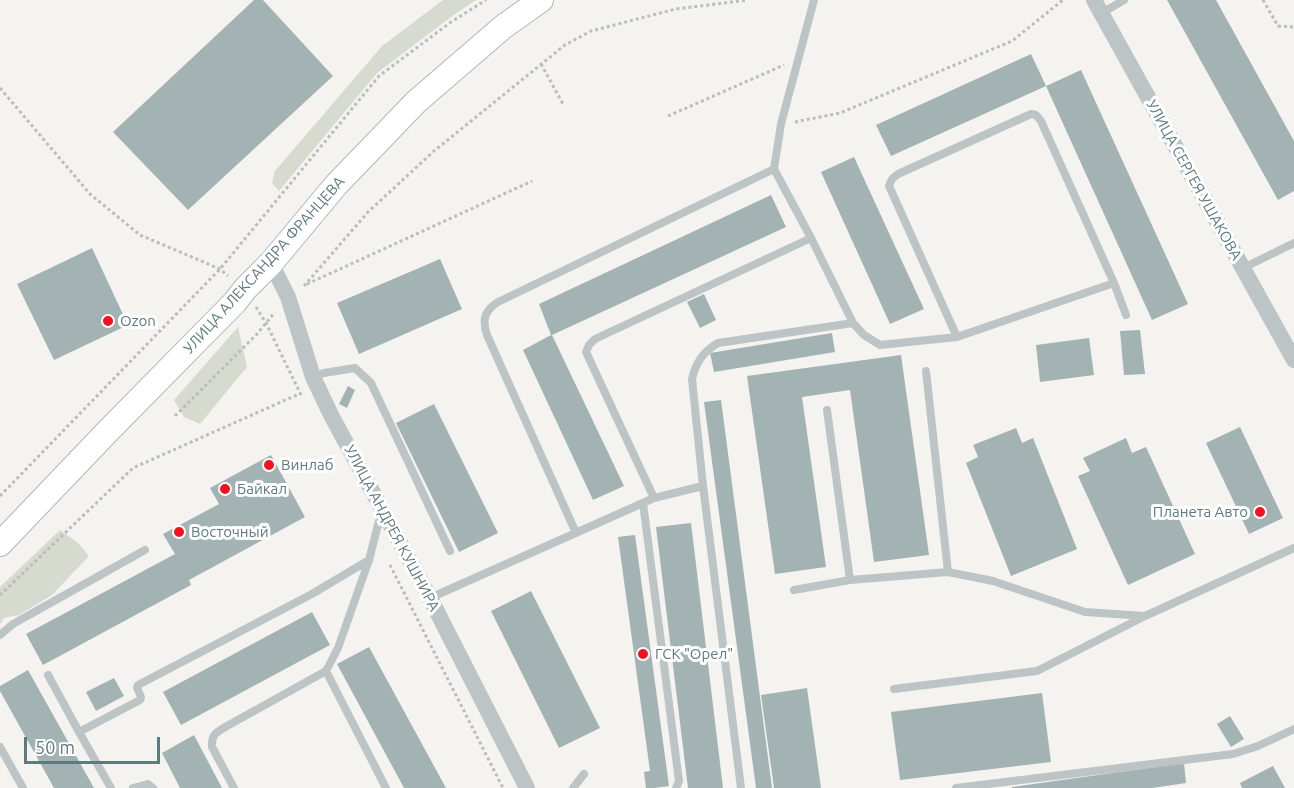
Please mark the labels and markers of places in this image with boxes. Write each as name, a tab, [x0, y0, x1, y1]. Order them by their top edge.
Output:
place label: Ozon	[120, 312, 156, 330]
marker: Ozon	[101, 314, 115, 328]
place label: Винлаб	[281, 456, 333, 474]
marker: Винлаб	[262, 458, 276, 472]
place label: Байкал	[237, 480, 287, 498]
marker: Байкал	[218, 482, 232, 496]
place label: Планета Авто	[1153, 503, 1248, 521]
marker: Планета Авто	[1253, 505, 1267, 519]
place label: Восточный	[191, 523, 269, 541]
marker: Восточный	[172, 525, 186, 539]
place label: ГСК "Орел"	[655, 645, 733, 663]
marker: ГСК "Орел"	[636, 647, 650, 661]

